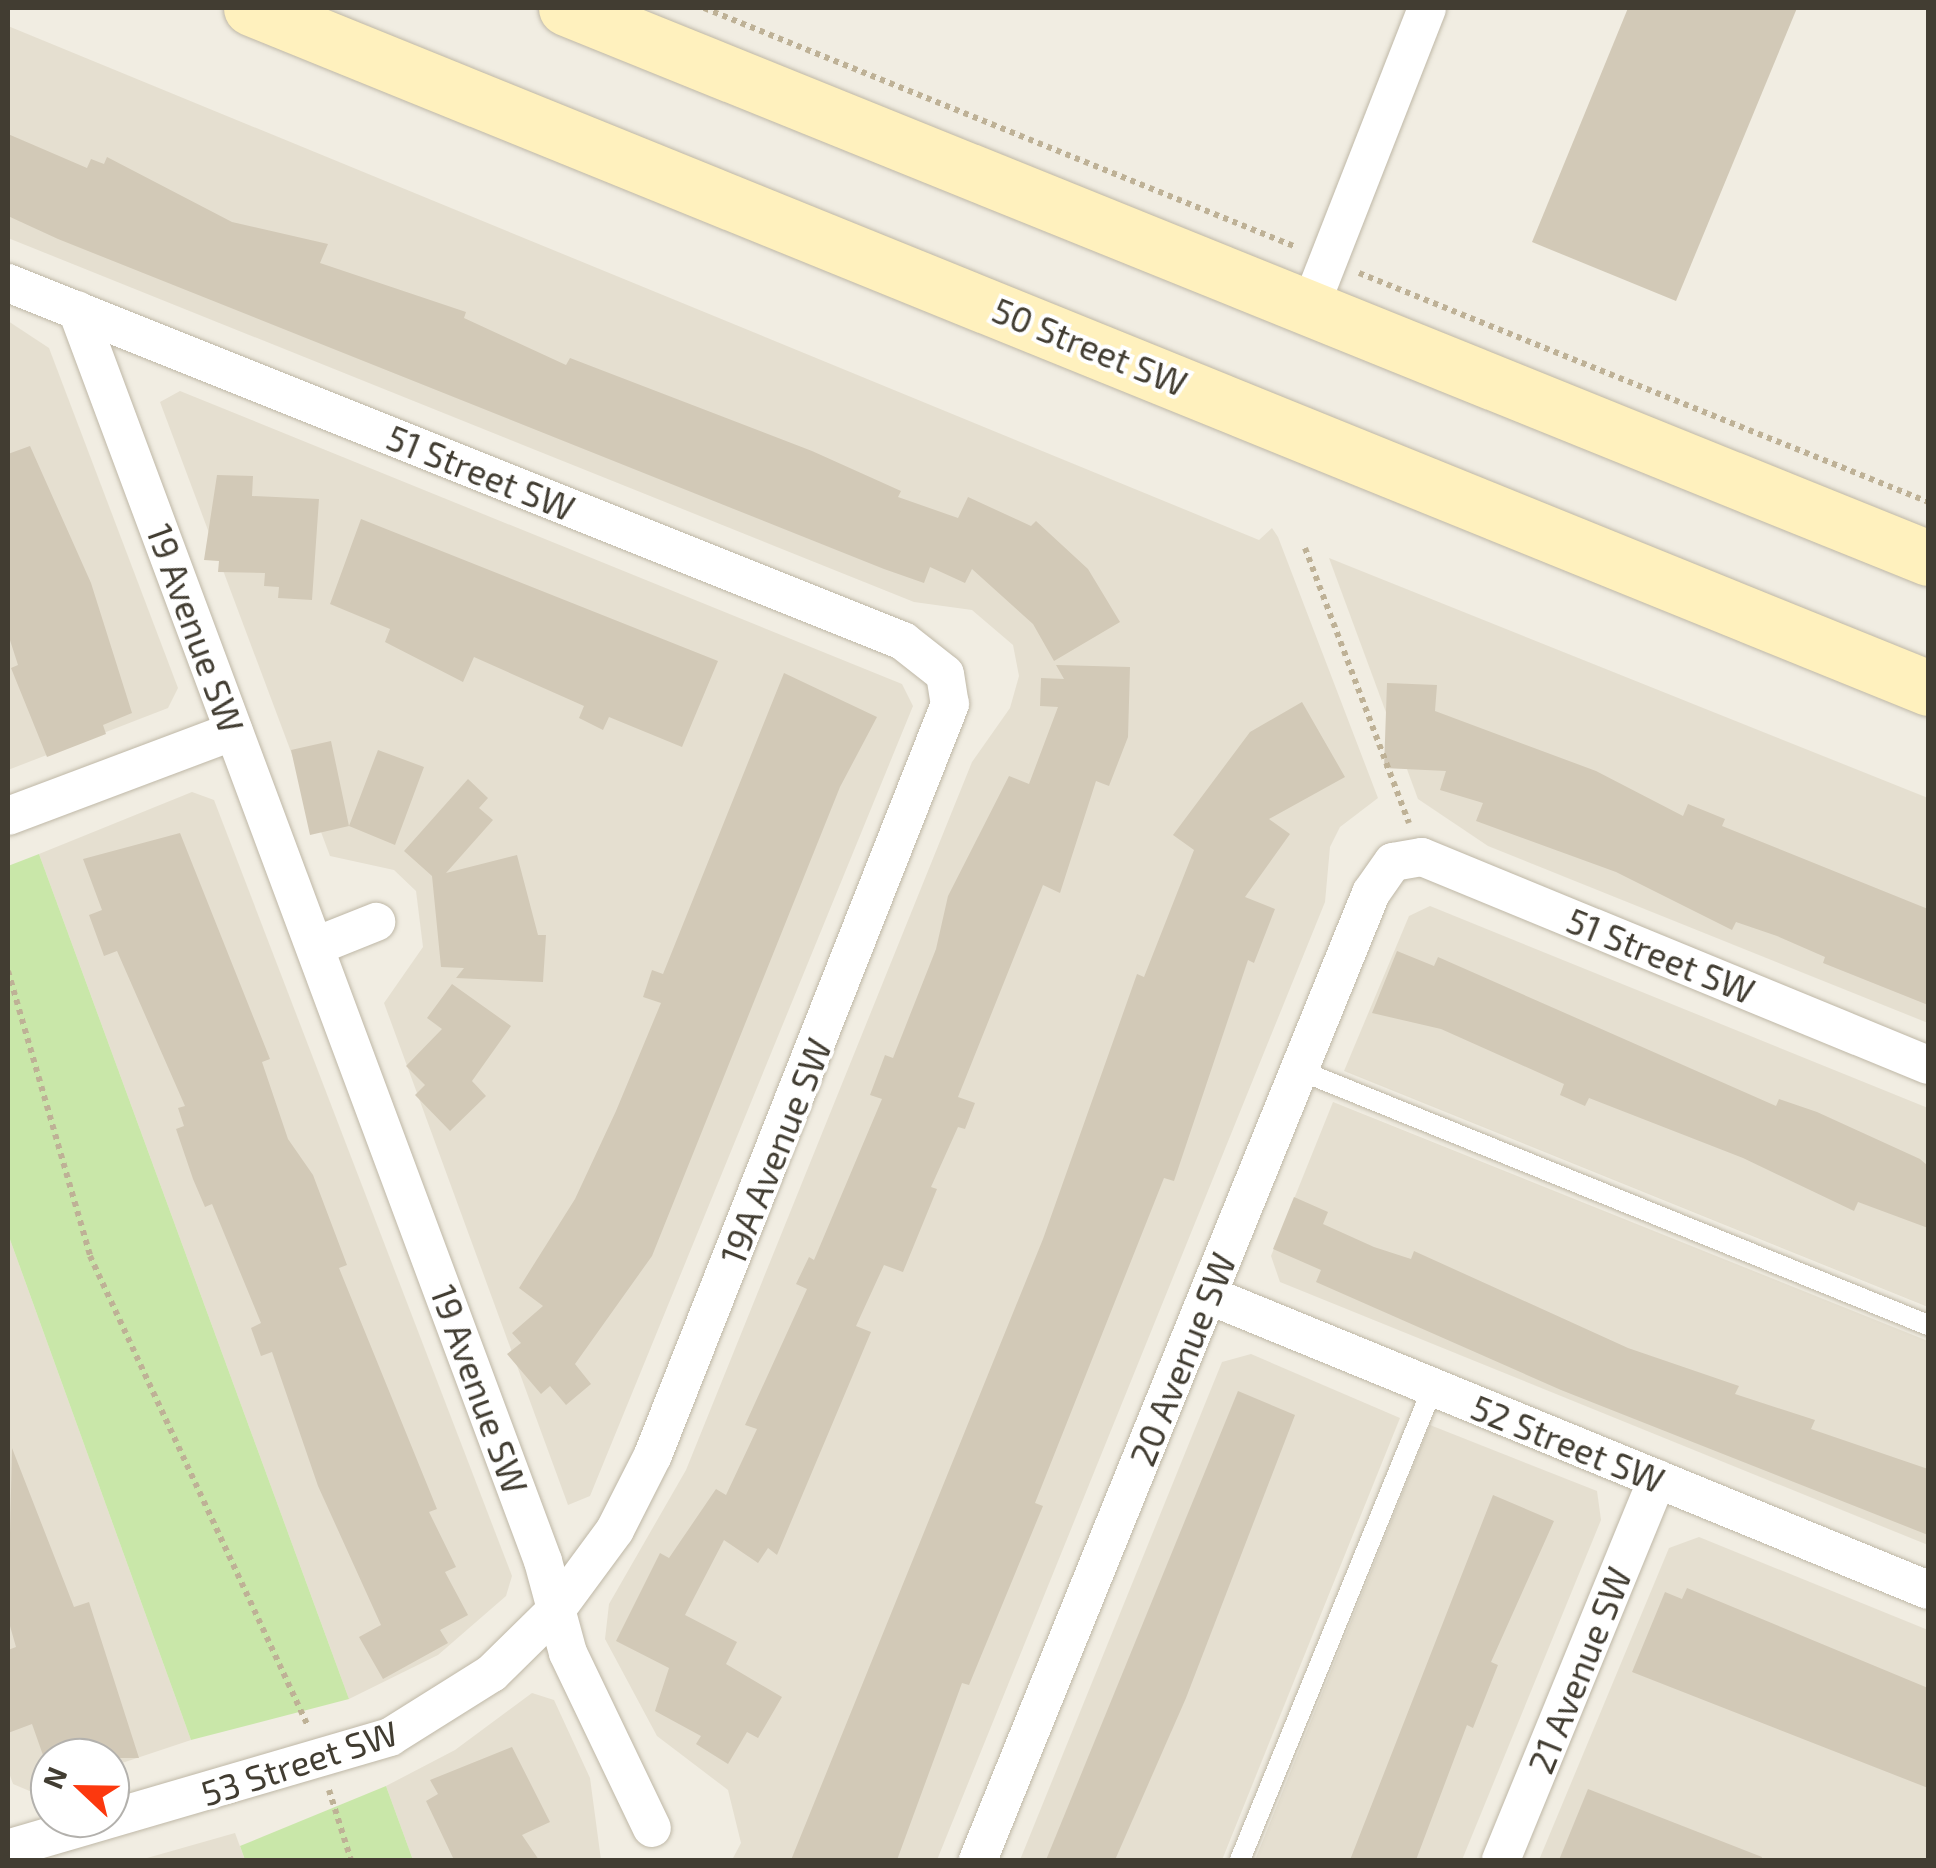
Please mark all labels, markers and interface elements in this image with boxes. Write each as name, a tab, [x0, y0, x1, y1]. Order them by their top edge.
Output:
street label: 50 Street SW	[987, 288, 1193, 404]
street label: 51 Street SW	[381, 415, 581, 529]
street label: 19 Avenue SW	[139, 518, 253, 738]
street label: 51 Street SW	[1561, 898, 1761, 1012]
street label: 19A Avenue SW	[710, 1031, 840, 1271]
street label: 20 Avenue SW	[1120, 1246, 1244, 1472]
street label: 19 Avenue SW	[423, 1279, 537, 1499]
street label: 52 Street SW	[1466, 1385, 1670, 1501]
street label: 21 Avenue SW	[1518, 1560, 1640, 1780]
street label: 53 Street SW	[196, 1711, 402, 1813]
north arrow	[30, 1738, 130, 1838]
text: N	[34, 1762, 74, 1793]

